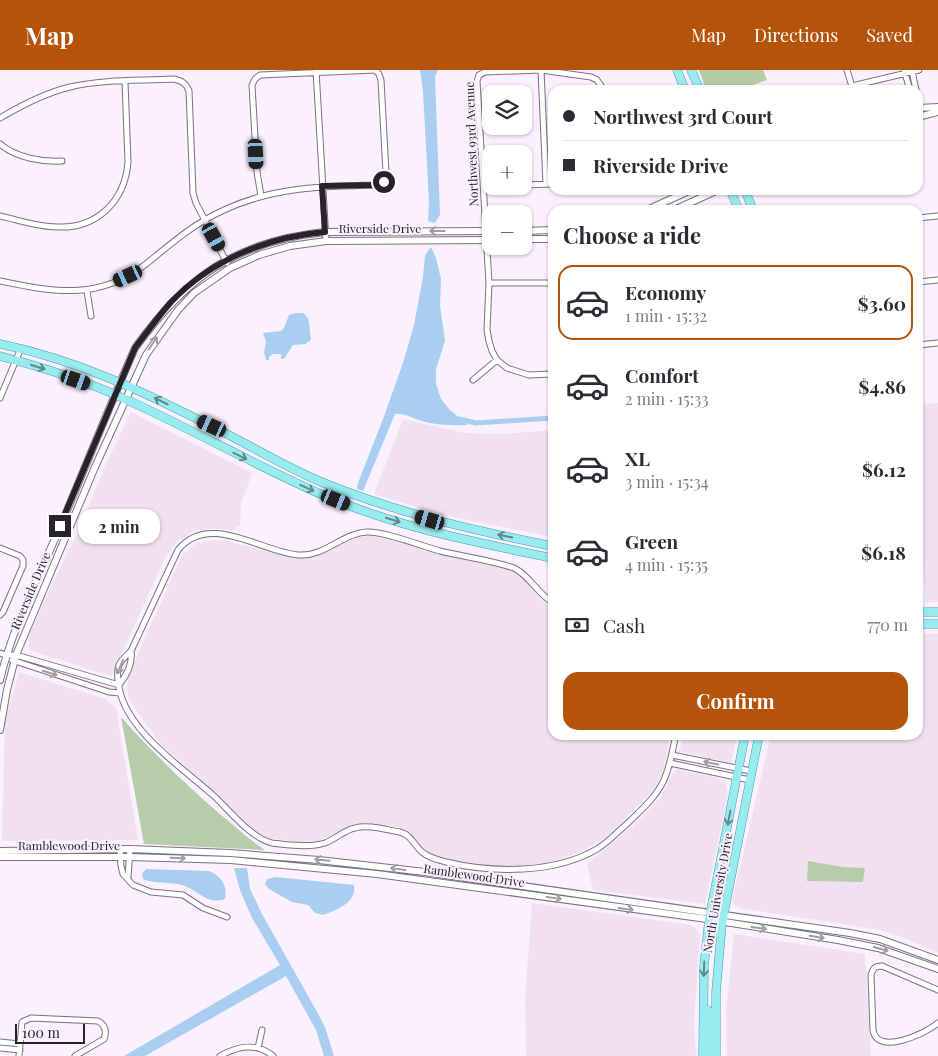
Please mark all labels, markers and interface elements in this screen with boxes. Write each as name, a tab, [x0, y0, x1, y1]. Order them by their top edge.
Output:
text: Map	[25, 19, 74, 51]
text: Map	[691, 23, 726, 47]
text: Directions	[754, 23, 838, 47]
text: Saved	[866, 23, 913, 47]
street label: Northwest 93rd Avenue	[461, 81, 481, 207]
map controls	[482, 85, 532, 255]
button: layers	[482, 85, 532, 135]
text: Northwest 3rd Court	[593, 103, 773, 129]
car	[247, 139, 264, 169]
button: +	[482, 145, 532, 195]
text: Riverside Drive	[593, 152, 728, 178]
route start	[373, 171, 395, 193]
button: −	[482, 205, 532, 255]
car	[200, 220, 227, 254]
street label: Riverside Drive	[339, 220, 421, 236]
text: Choose a ride	[563, 220, 701, 250]
one-way arrow	[430, 226, 446, 236]
car	[111, 263, 144, 289]
text: Economy	[625, 279, 706, 305]
icon: car	[565, 280, 610, 325]
text: $3.60	[858, 290, 906, 316]
text: 1 min · 15:32	[625, 305, 707, 326]
one-way arrow	[148, 337, 158, 351]
text: Comfort	[625, 362, 699, 388]
one-way arrow	[30, 363, 46, 372]
icon: car	[565, 363, 610, 408]
car	[59, 368, 92, 392]
text: $4.86	[859, 373, 906, 399]
text: 2 min · 15:33	[625, 388, 708, 409]
one-way arrow	[154, 396, 169, 405]
car	[195, 413, 228, 439]
text: XL	[625, 445, 650, 471]
icon: car	[565, 446, 610, 491]
one-way arrow	[232, 451, 247, 461]
text: $6.12	[862, 456, 906, 482]
text: 3 min · 15:34	[625, 471, 709, 492]
one-way arrow	[299, 484, 314, 493]
car	[319, 487, 352, 513]
callout: 2 min	[78, 508, 160, 544]
car	[413, 509, 446, 531]
route end	[49, 515, 71, 537]
text: 2 min	[98, 516, 140, 537]
one-way arrow	[384, 516, 400, 526]
text: Green	[625, 528, 678, 554]
icon: car	[565, 529, 610, 574]
one-way arrow	[497, 531, 513, 541]
text: $6.18	[861, 539, 906, 565]
street label: Riverside Drive	[7, 549, 54, 632]
text: 4 min · 15:35	[625, 554, 708, 575]
icon: cash	[563, 611, 591, 639]
text: Cash	[603, 612, 645, 638]
text: 770 m	[867, 614, 908, 635]
one-way arrow	[115, 659, 125, 674]
one-way arrow	[42, 669, 58, 679]
button: Confirm	[563, 672, 908, 730]
one-way arrow	[704, 758, 720, 767]
one-way arrow	[723, 809, 733, 825]
street label: North University Drive	[699, 832, 735, 954]
street label: Ramblewood Drive	[18, 837, 120, 853]
one-way arrow	[170, 854, 186, 863]
one-way arrow	[314, 855, 330, 865]
street label: Ramblewood Drive	[423, 860, 526, 890]
one-way arrow	[390, 864, 406, 874]
one-way arrow	[546, 893, 562, 903]
one-way arrow	[618, 904, 634, 914]
one-way arrow	[751, 924, 767, 934]
one-way arrow	[809, 932, 825, 942]
one-way arrow	[873, 945, 889, 955]
one-way arrow	[700, 960, 709, 976]
scale bar	[15, 1021, 85, 1044]
text: 100 m	[22, 1023, 60, 1042]

